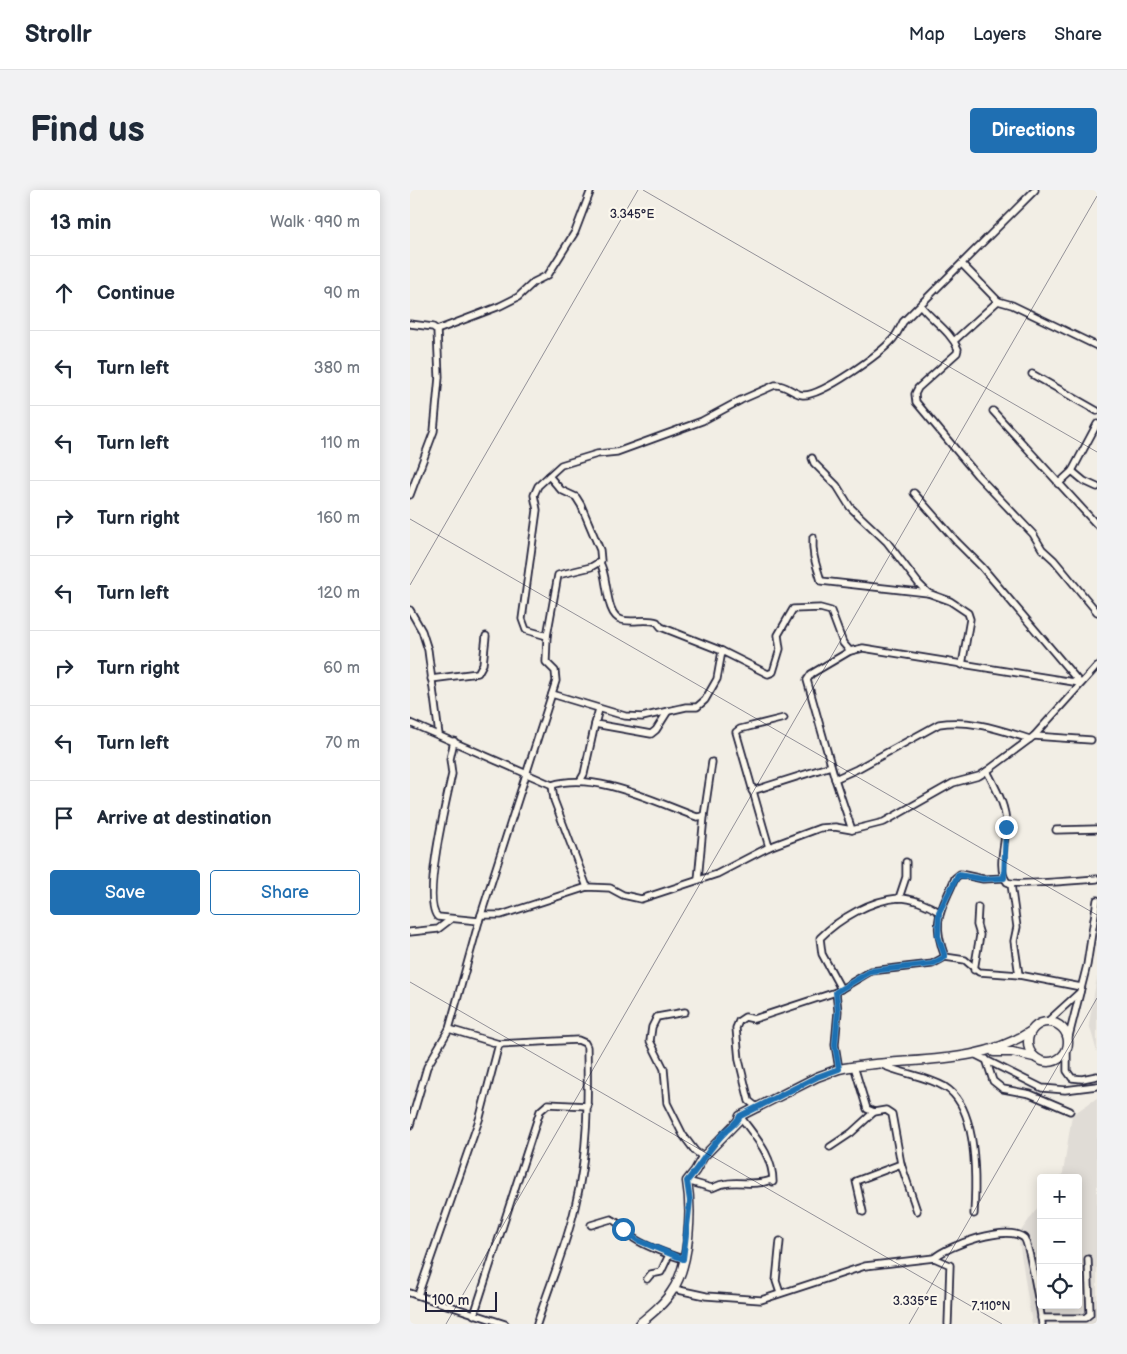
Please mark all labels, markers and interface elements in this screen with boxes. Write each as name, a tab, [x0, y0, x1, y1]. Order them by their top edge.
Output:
text: Strollr	[25, 20, 92, 49]
text: Map	[909, 24, 945, 45]
text: Layers	[973, 24, 1026, 45]
text: Share	[1054, 24, 1102, 45]
button: Directions	[970, 108, 1097, 153]
text: Find us	[30, 109, 145, 152]
text: 3.345°E	[610, 207, 654, 222]
text: 13 min	[50, 210, 112, 235]
text: Walk · 990 m	[270, 213, 360, 232]
icon: ahead	[50, 279, 78, 307]
text: Continue	[97, 282, 175, 305]
text: 90 m	[324, 284, 360, 303]
icon: left	[50, 354, 78, 382]
text: Turn left	[97, 357, 169, 380]
text: 380 m	[314, 359, 360, 378]
icon: left	[50, 429, 78, 457]
text: Turn left	[97, 432, 169, 455]
text: 110 m	[321, 434, 360, 453]
icon: right	[50, 504, 78, 532]
text: Turn right	[97, 507, 180, 530]
text: 160 m	[317, 509, 360, 528]
icon: left	[50, 579, 78, 607]
text: Turn left	[97, 582, 169, 605]
text: 120 m	[317, 584, 360, 603]
icon: right	[50, 654, 78, 682]
text: Turn right	[97, 657, 180, 680]
text: 60 m	[323, 659, 360, 678]
icon: left	[50, 729, 78, 757]
text: Turn left	[97, 732, 169, 755]
text: 70 m	[325, 734, 360, 753]
icon: arrive	[50, 804, 78, 832]
text: Arrive at destination	[97, 807, 272, 830]
route end	[995, 816, 1018, 839]
button: Save	[50, 870, 200, 915]
button: Share	[210, 870, 360, 915]
map controls	[1037, 1174, 1082, 1309]
button: +	[1037, 1174, 1082, 1219]
route start	[612, 1218, 635, 1241]
button: −	[1037, 1219, 1082, 1264]
button: locate	[1037, 1264, 1082, 1309]
scale bar	[425, 1289, 498, 1312]
text: 100 m	[432, 1292, 469, 1309]
text: 3.335°E	[893, 1294, 937, 1309]
text: 7.110°N	[971, 1299, 1011, 1314]

